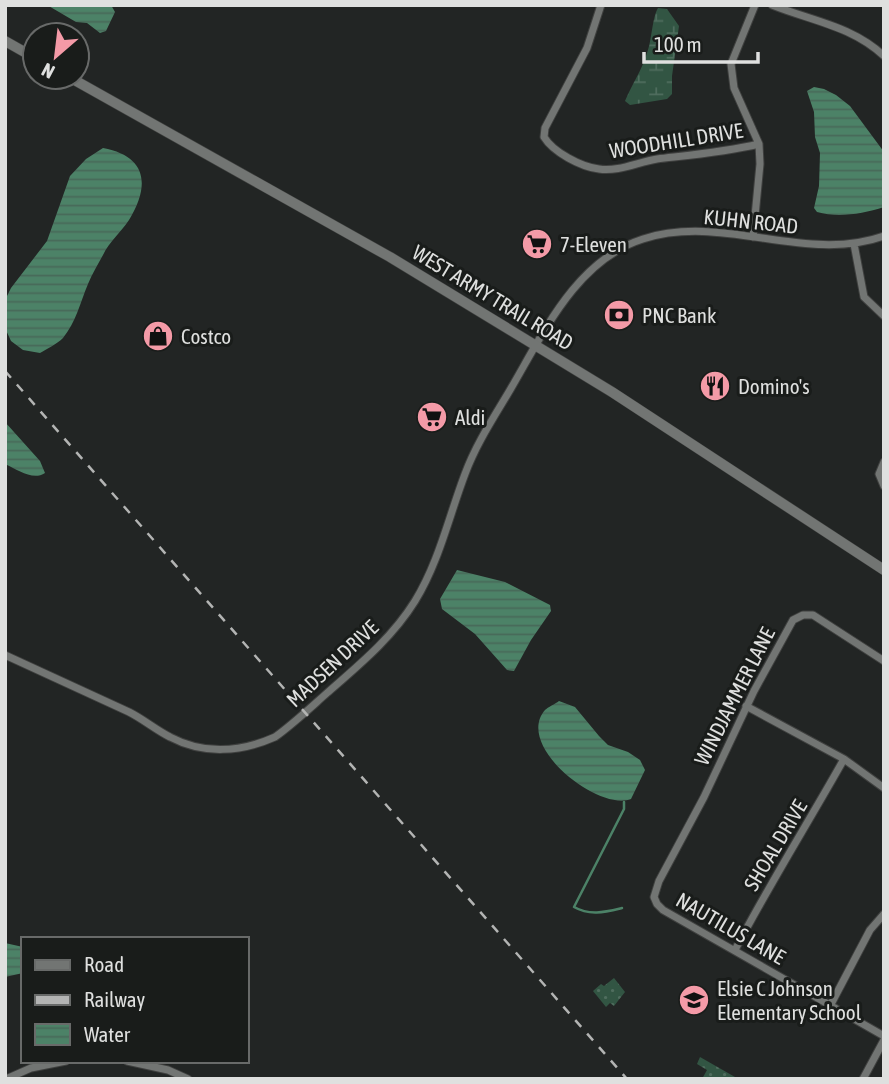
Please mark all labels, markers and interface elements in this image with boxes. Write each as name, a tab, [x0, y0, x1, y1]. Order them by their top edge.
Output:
north arrow	[21, 21, 91, 91]
scale bar	[644, 21, 758, 65]
text: 100 m	[654, 32, 702, 56]
text: N	[38, 59, 58, 83]
street label: WOODHILL DRIVE	[608, 118, 745, 162]
street label: KUHN ROAD	[703, 204, 799, 238]
supermarket icon: 7-Eleven	[520, 227, 554, 261]
place label: 7-Eleven	[560, 232, 627, 256]
street label: WEST ARMY TRAIL ROAD	[408, 240, 578, 354]
bank icon: PNC Bank	[602, 298, 636, 332]
place label: PNC Bank	[642, 303, 716, 327]
shop icon: Costco	[141, 319, 175, 353]
place label: Costco	[181, 324, 231, 348]
restaurant icon: Domino's	[698, 369, 732, 403]
place label: Domino's	[738, 374, 810, 398]
supermarket icon: Aldi	[415, 400, 449, 434]
place label: Aldi	[455, 405, 485, 429]
street label: MADSEN DRIVE	[281, 615, 383, 711]
street label: WINDJAMMER LANE	[689, 623, 779, 769]
street label: SHOAL DRIVE	[739, 795, 811, 895]
street label: NAUTILUS LANE	[672, 887, 790, 969]
legend	[21, 937, 248, 1063]
text: Road	[84, 952, 124, 976]
place label: Elsie C Johnson Elementary School	[717, 976, 862, 1024]
school or university icon: Elsie C Johnson Elementary School	[677, 983, 711, 1017]
text: Railway	[84, 987, 146, 1011]
text: Water	[84, 1022, 131, 1046]

